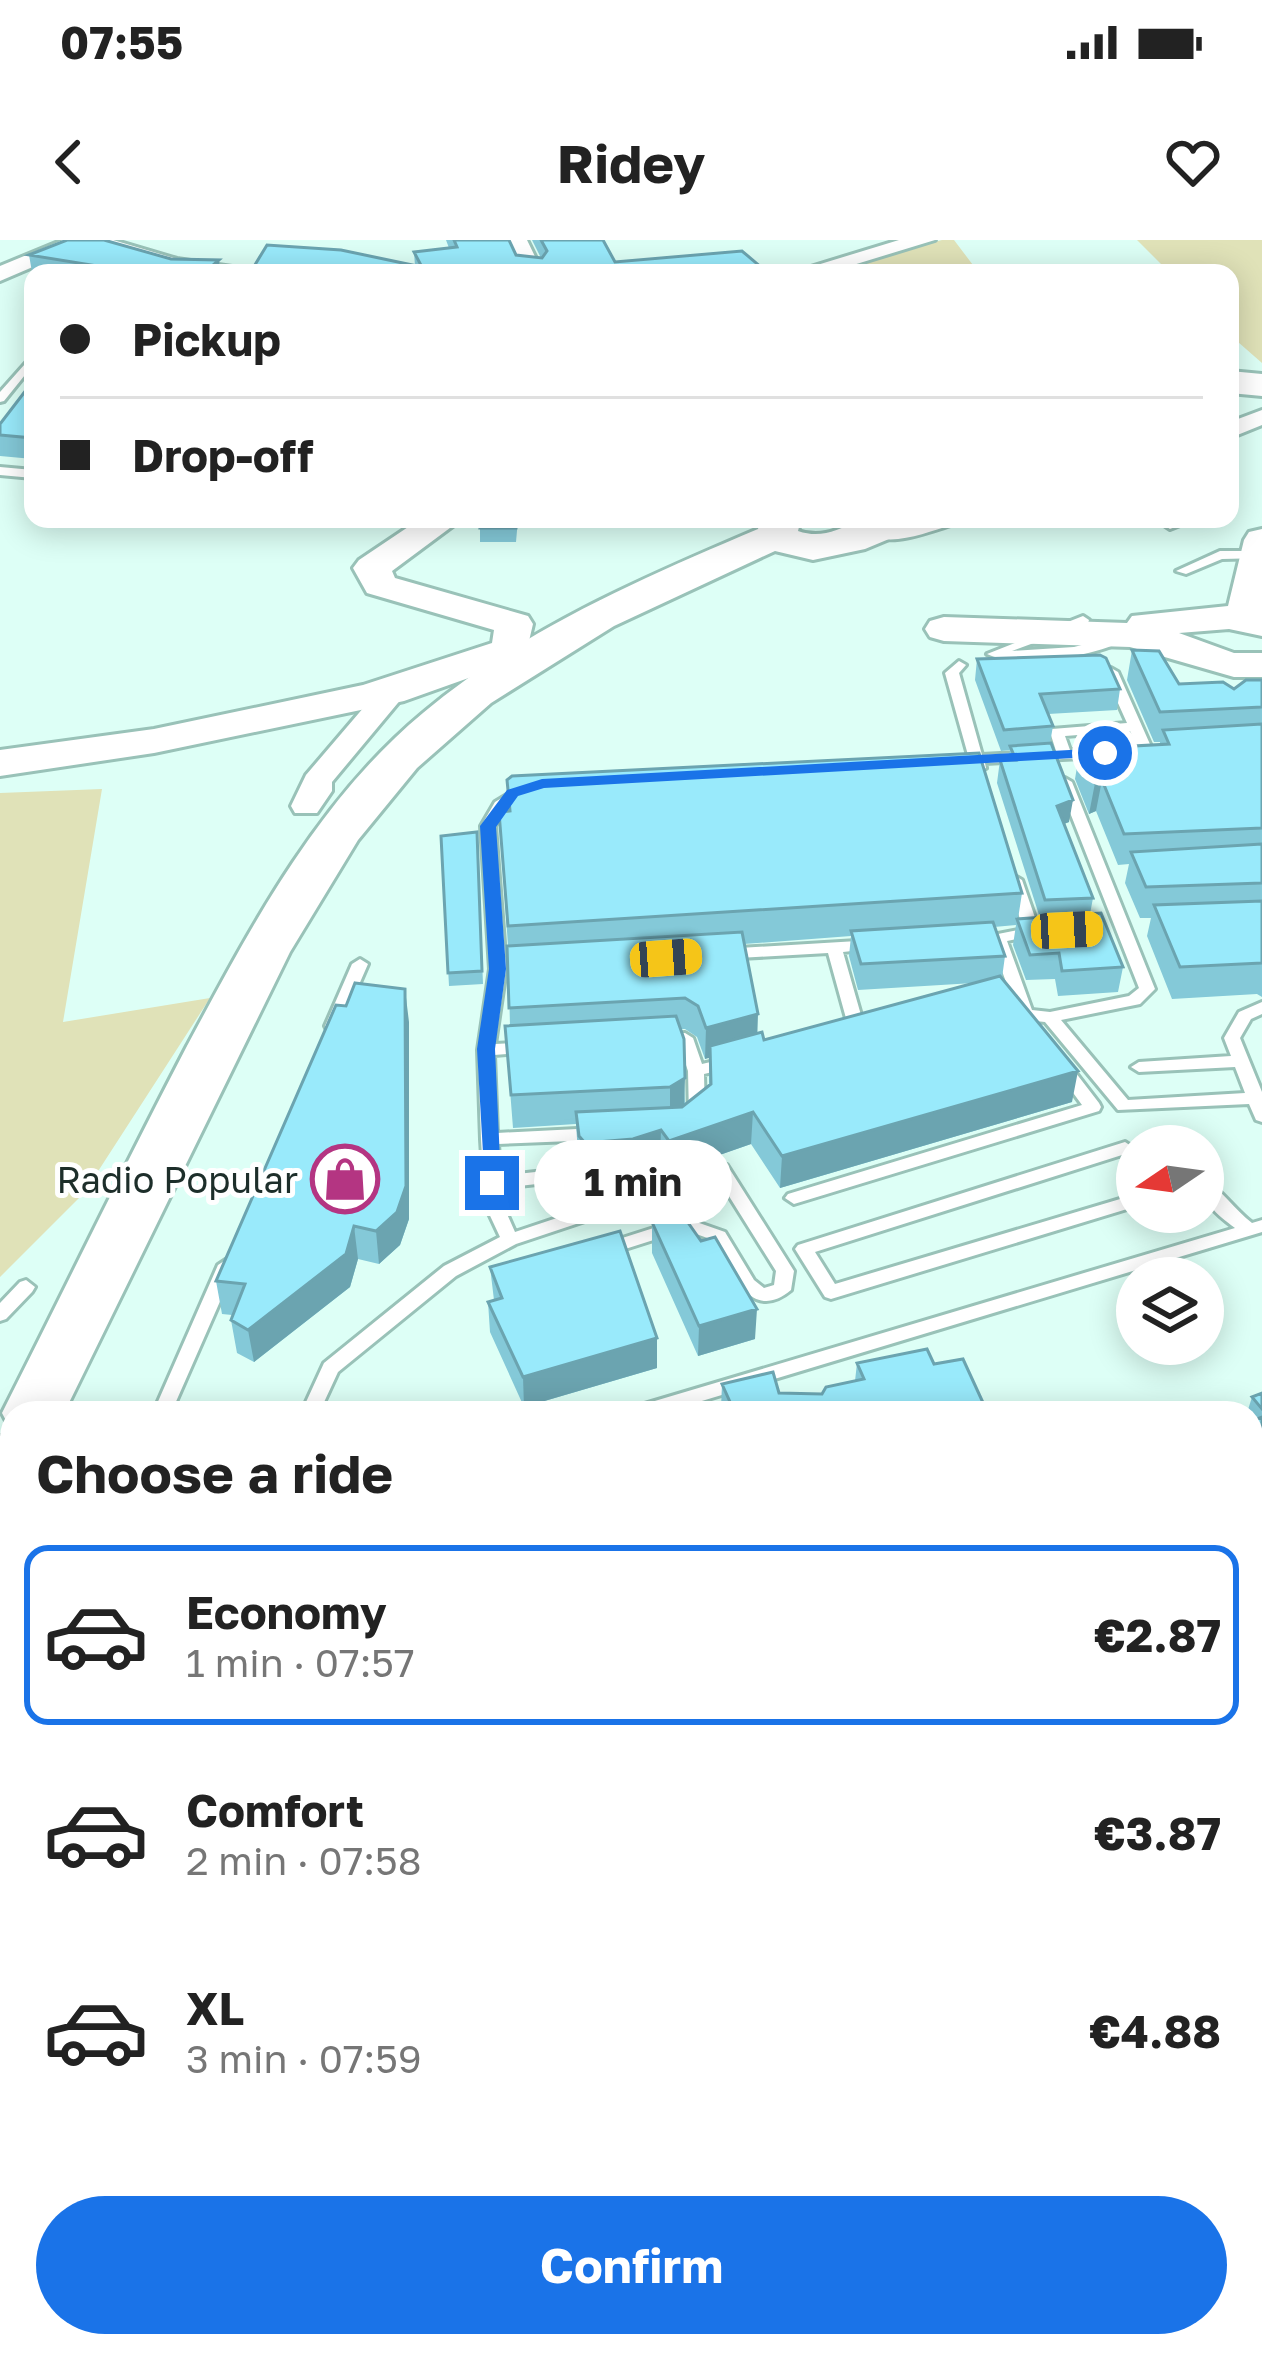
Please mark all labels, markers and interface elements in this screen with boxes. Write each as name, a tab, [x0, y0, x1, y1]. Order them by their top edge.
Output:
text: 07:55	[60, 15, 183, 69]
icon: back	[36, 129, 102, 195]
icon: heart	[1160, 129, 1226, 195]
text: Ridey	[557, 130, 705, 195]
text: Pickup	[132, 312, 281, 366]
text: Drop-off	[132, 428, 313, 482]
route start	[1078, 726, 1132, 780]
car	[1030, 910, 1104, 950]
car	[629, 938, 703, 978]
north arrow	[1116, 1125, 1224, 1233]
map controls	[1116, 1125, 1224, 1365]
callout: 1 min	[534, 1141, 732, 1225]
shop icon: Radio Popular	[310, 1144, 380, 1214]
route end	[465, 1156, 519, 1210]
place label: Radio Popular	[57, 1158, 298, 1201]
text: 1 min	[584, 1158, 682, 1205]
button: layers	[1116, 1257, 1224, 1365]
text: Choose a ride	[36, 1440, 393, 1505]
icon: car	[42, 1581, 150, 1689]
text: Economy	[186, 1585, 387, 1639]
text: €2.87	[1094, 1608, 1221, 1662]
text: 1 min · 07:57	[186, 1639, 415, 1686]
icon: car	[42, 1779, 150, 1887]
text: Comfort	[186, 1783, 364, 1837]
text: €3.87	[1094, 1806, 1221, 1860]
text: 2 min · 07:58	[186, 1837, 421, 1884]
icon: car	[42, 1977, 150, 2085]
text: XL	[186, 1981, 244, 2035]
text: €4.88	[1089, 2004, 1221, 2058]
text: 3 min · 07:59	[186, 2035, 421, 2082]
button: Confirm	[36, 2196, 1227, 2334]

